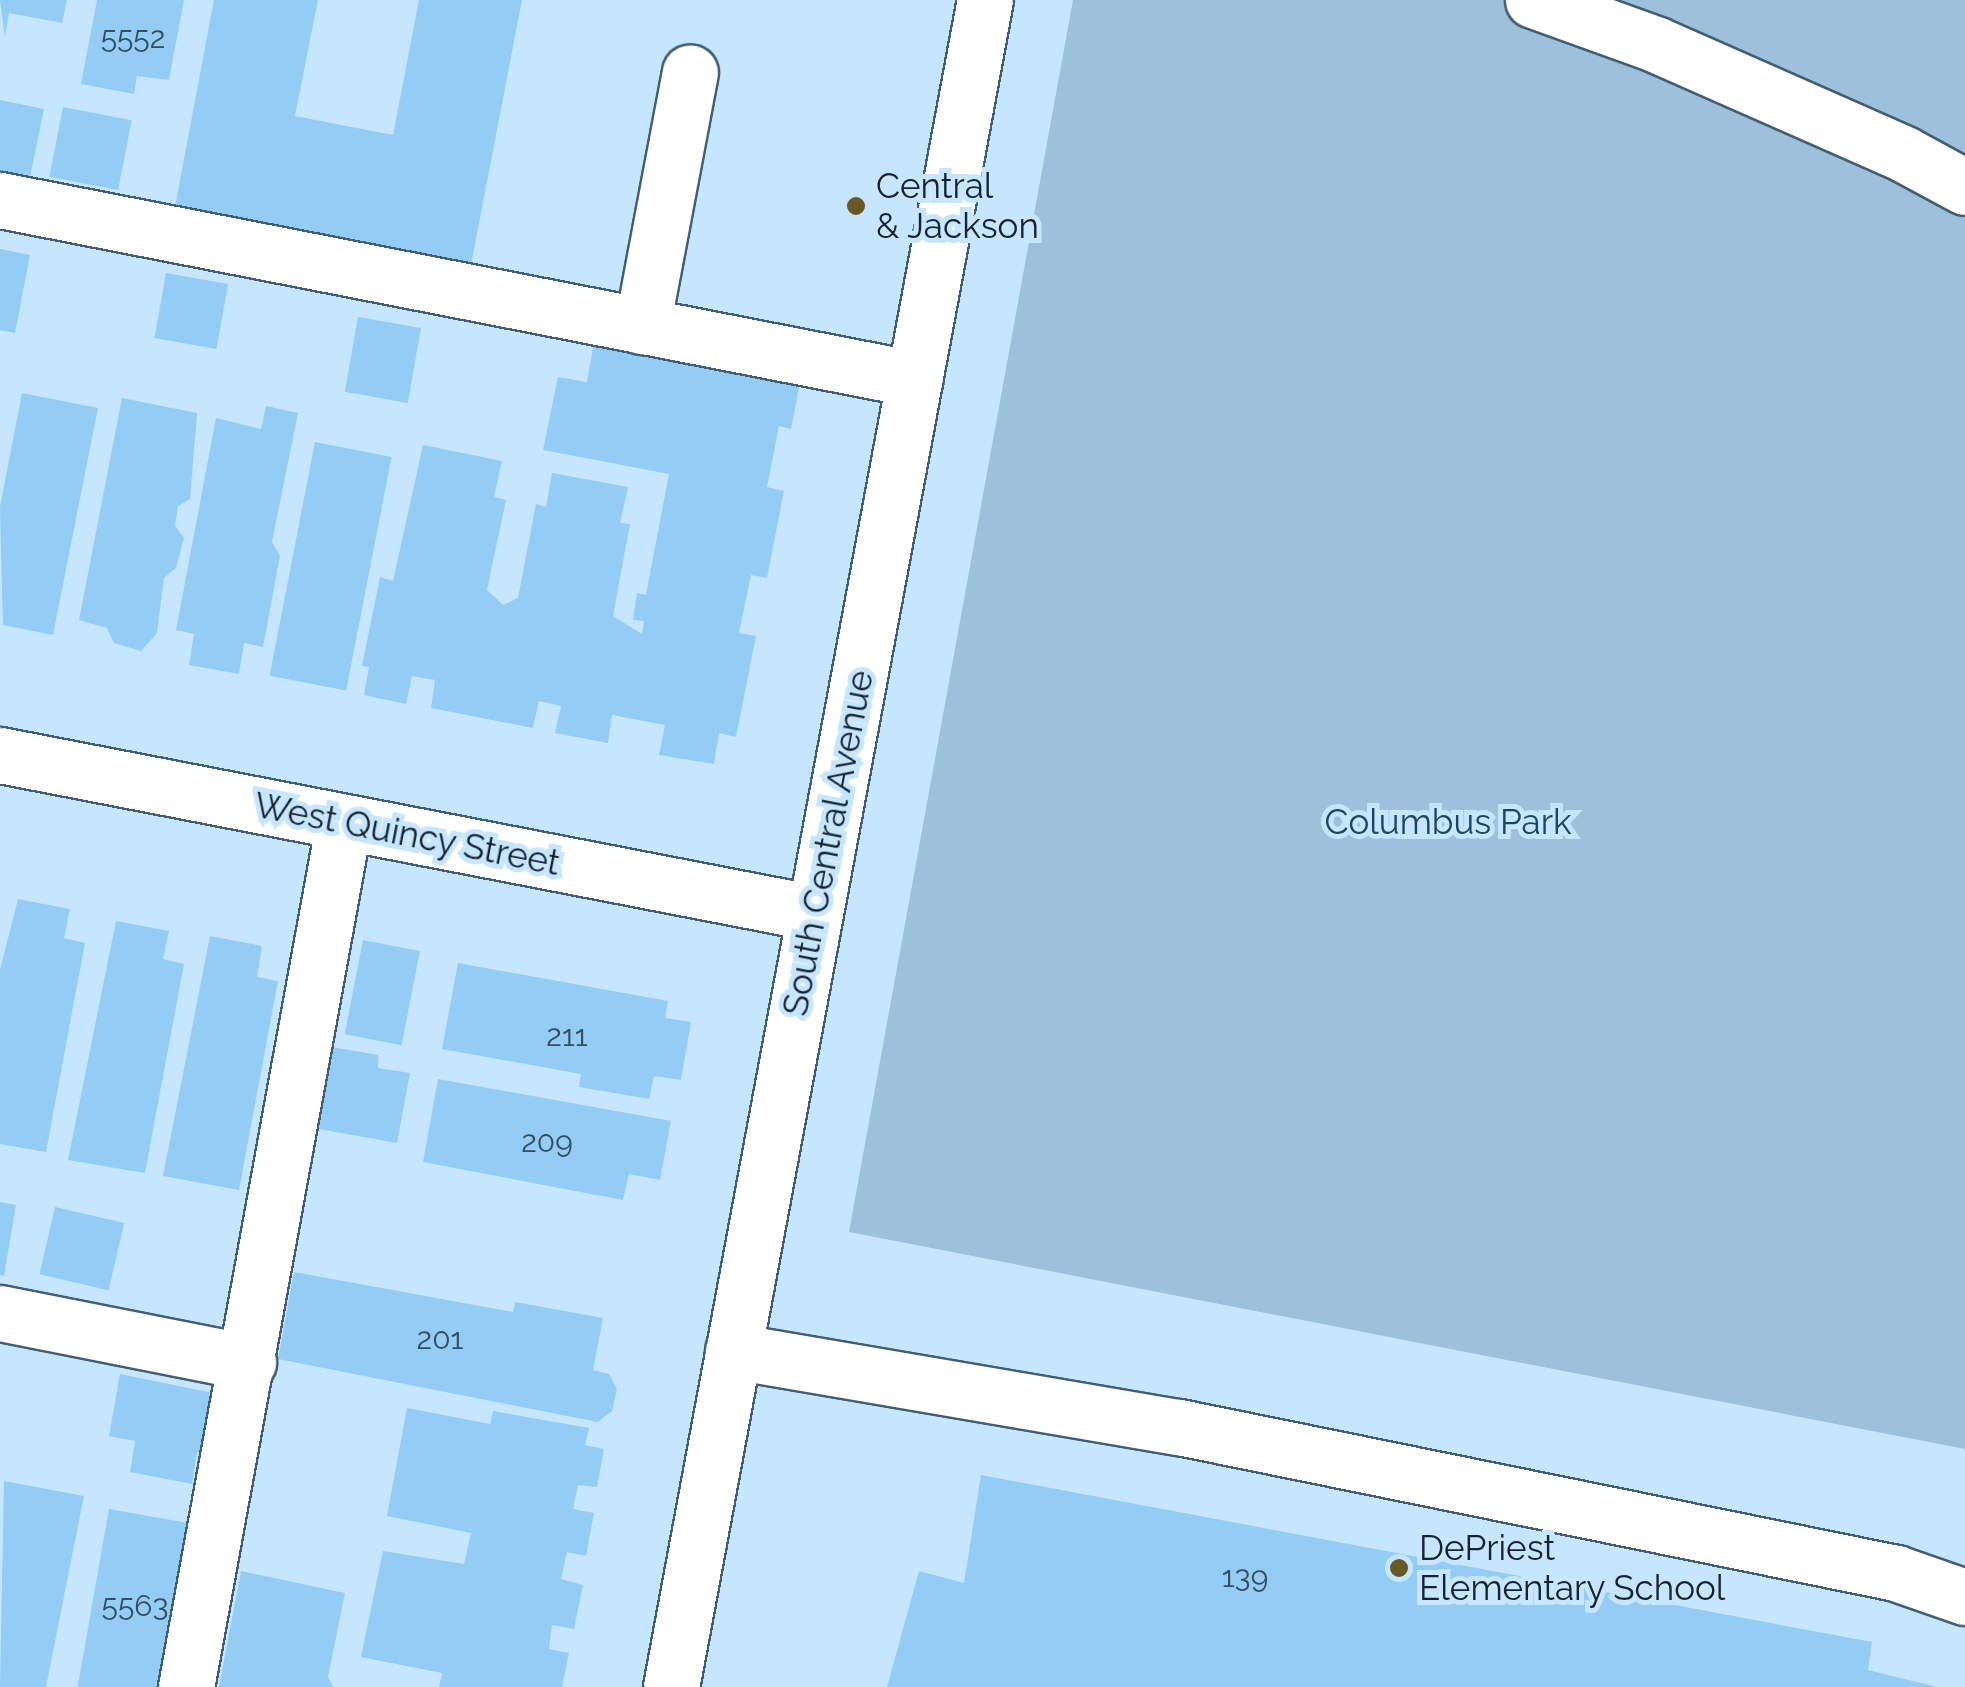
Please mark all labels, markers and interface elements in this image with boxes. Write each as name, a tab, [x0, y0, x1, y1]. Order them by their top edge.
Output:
house number: 5552	[101, 20, 165, 56]
place label: Central & Jackson	[876, 165, 1040, 247]
marker: Central & Jackson	[845, 195, 867, 217]
street label: South Central Avenue	[774, 666, 882, 1020]
street label: West Quincy Street	[250, 784, 564, 884]
park label: Columbus Park	[1324, 801, 1572, 843]
house number: 211	[546, 1018, 588, 1054]
house number: 209	[521, 1124, 573, 1160]
house number: 201	[417, 1321, 463, 1357]
place label: DePriest Elementary School	[1419, 1527, 1726, 1609]
marker: DePriest Elementary School	[1388, 1557, 1410, 1579]
house number: 139	[1222, 1559, 1268, 1595]
house number: 5563	[102, 1588, 168, 1624]

